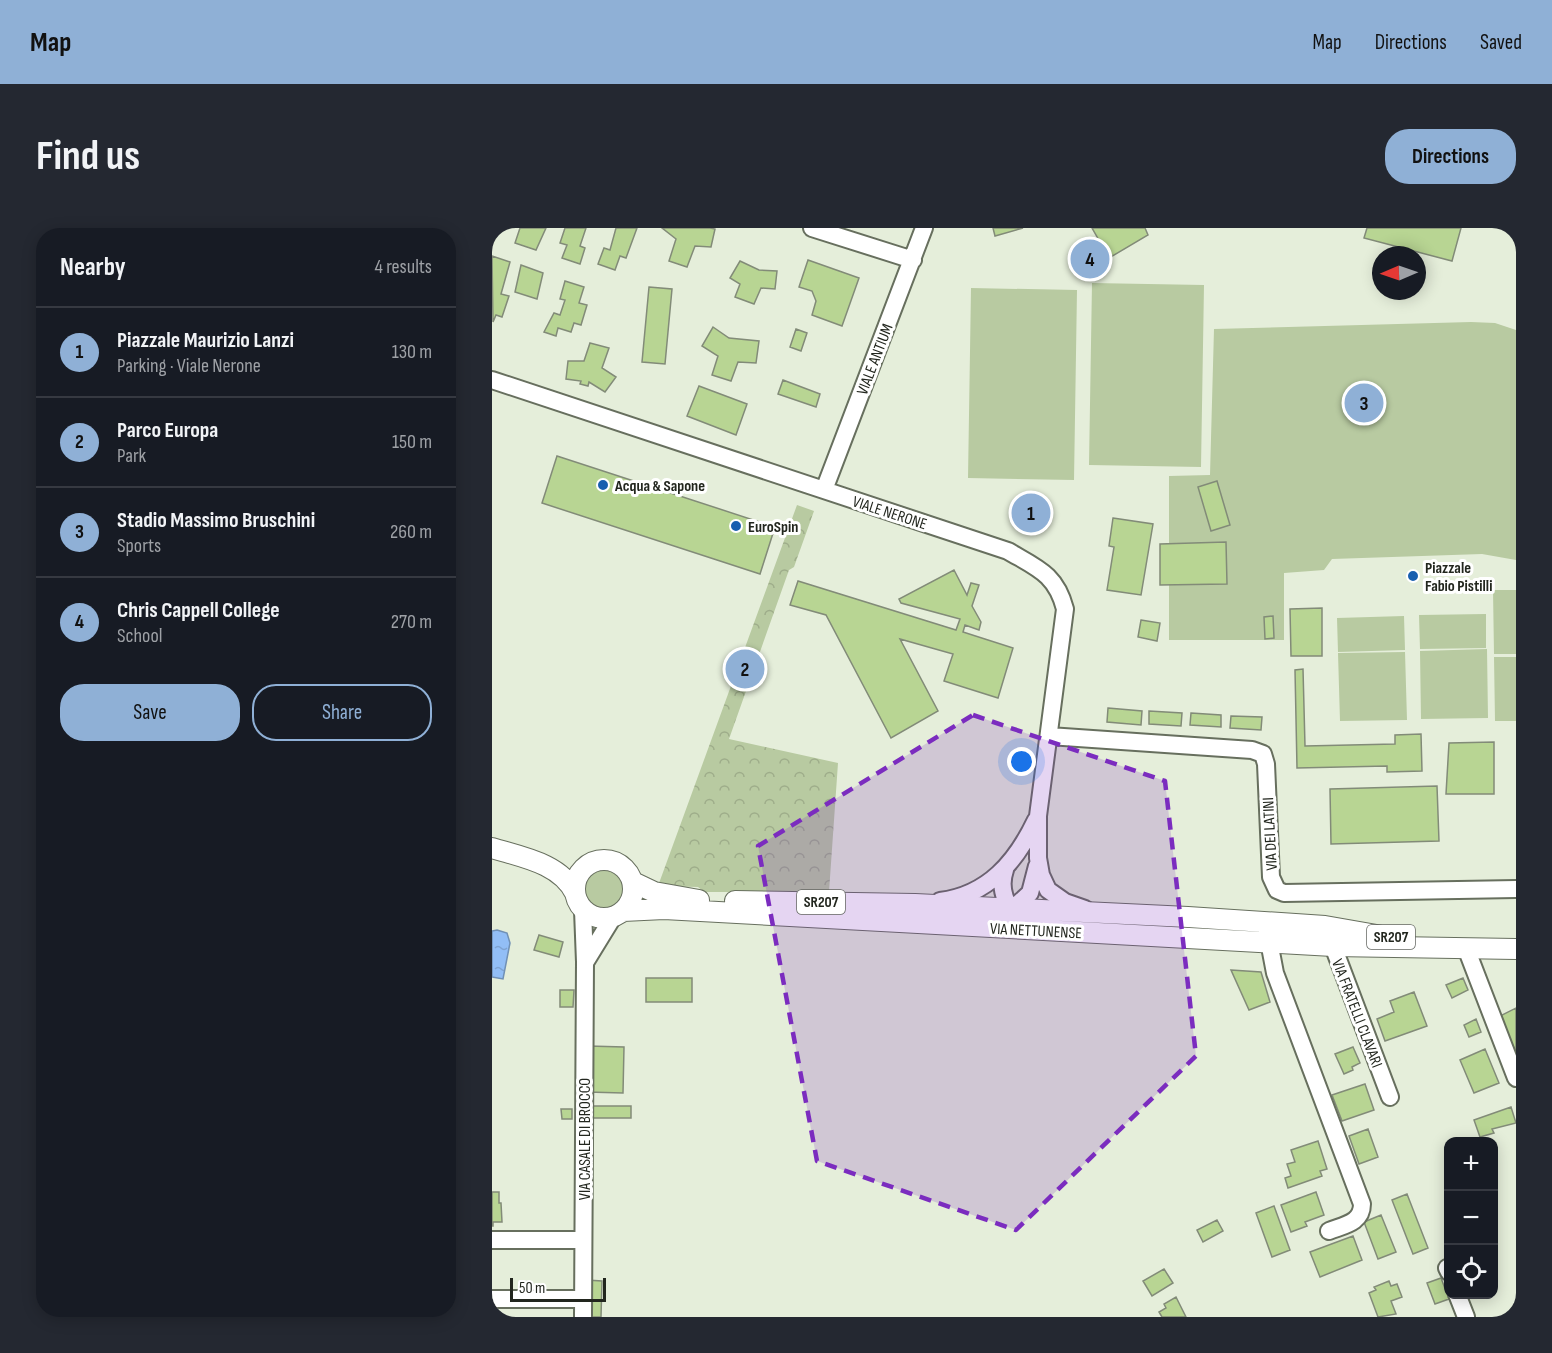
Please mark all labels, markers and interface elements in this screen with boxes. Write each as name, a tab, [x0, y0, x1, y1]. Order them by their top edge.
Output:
text: Map	[30, 26, 71, 59]
text: Map	[1312, 30, 1342, 55]
text: Directions	[1375, 30, 1447, 55]
text: Saved	[1480, 30, 1522, 55]
button: Directions	[1385, 129, 1516, 184]
text: Find us	[36, 131, 140, 182]
pin: 4	[1070, 237, 1110, 282]
north arrow	[1372, 246, 1426, 300]
text: Nearby	[60, 252, 126, 283]
text: 4 results	[375, 255, 432, 279]
street label: VIALE ANTIUM	[853, 321, 898, 398]
text: Piazzale Maurizio Lanzi	[117, 327, 294, 354]
text: 1	[76, 340, 83, 364]
text: 130 m	[392, 340, 432, 364]
text: Parking · Viale Nerone	[117, 354, 261, 378]
pin: 3	[1344, 380, 1384, 426]
text: Parco Europa	[117, 417, 218, 444]
text: 2	[75, 430, 84, 454]
text: 150 m	[392, 430, 432, 454]
text: Park	[117, 444, 146, 468]
place label: Acqua & Sapone	[614, 477, 705, 496]
marker: Acqua & Sapone	[596, 478, 610, 492]
pin: 1	[1012, 490, 1050, 536]
street label: VIALE NERONE	[850, 492, 929, 534]
text: Stadio Massimo Bruschini	[117, 507, 315, 534]
place label: EuroSpin	[748, 518, 798, 537]
marker: EuroSpin	[729, 519, 743, 533]
text: 3	[75, 520, 84, 544]
text: 260 m	[390, 520, 432, 544]
text: Sports	[117, 534, 161, 558]
place label: Piazzale Fabio Pistilli	[1425, 559, 1492, 596]
marker: Piazzale Fabio Pistilli	[1406, 569, 1420, 583]
text: Chris Cappell College	[117, 597, 280, 624]
text: 4	[75, 610, 84, 634]
text: 270 m	[391, 610, 432, 634]
text: School	[117, 624, 162, 648]
pin: 2	[726, 646, 764, 692]
button: Save	[60, 684, 240, 741]
button: Share	[252, 684, 432, 741]
your location	[1007, 747, 1036, 776]
street label: VIA DEI LATINI	[1259, 797, 1282, 871]
road number: SR207	[797, 890, 845, 914]
street label: VIA NETTUNENSE	[990, 920, 1082, 943]
road number: SR207	[1367, 925, 1415, 949]
street label: VIA FRATELLI CLAVARI	[1327, 957, 1386, 1070]
street label: VIA CASALE DI BROCCO	[576, 1078, 595, 1200]
map controls	[1444, 1137, 1498, 1299]
button: +	[1444, 1137, 1498, 1191]
button: −	[1444, 1191, 1498, 1245]
button: locate	[1444, 1245, 1498, 1299]
scale bar	[510, 1275, 606, 1302]
text: 50 m	[519, 1279, 545, 1298]

